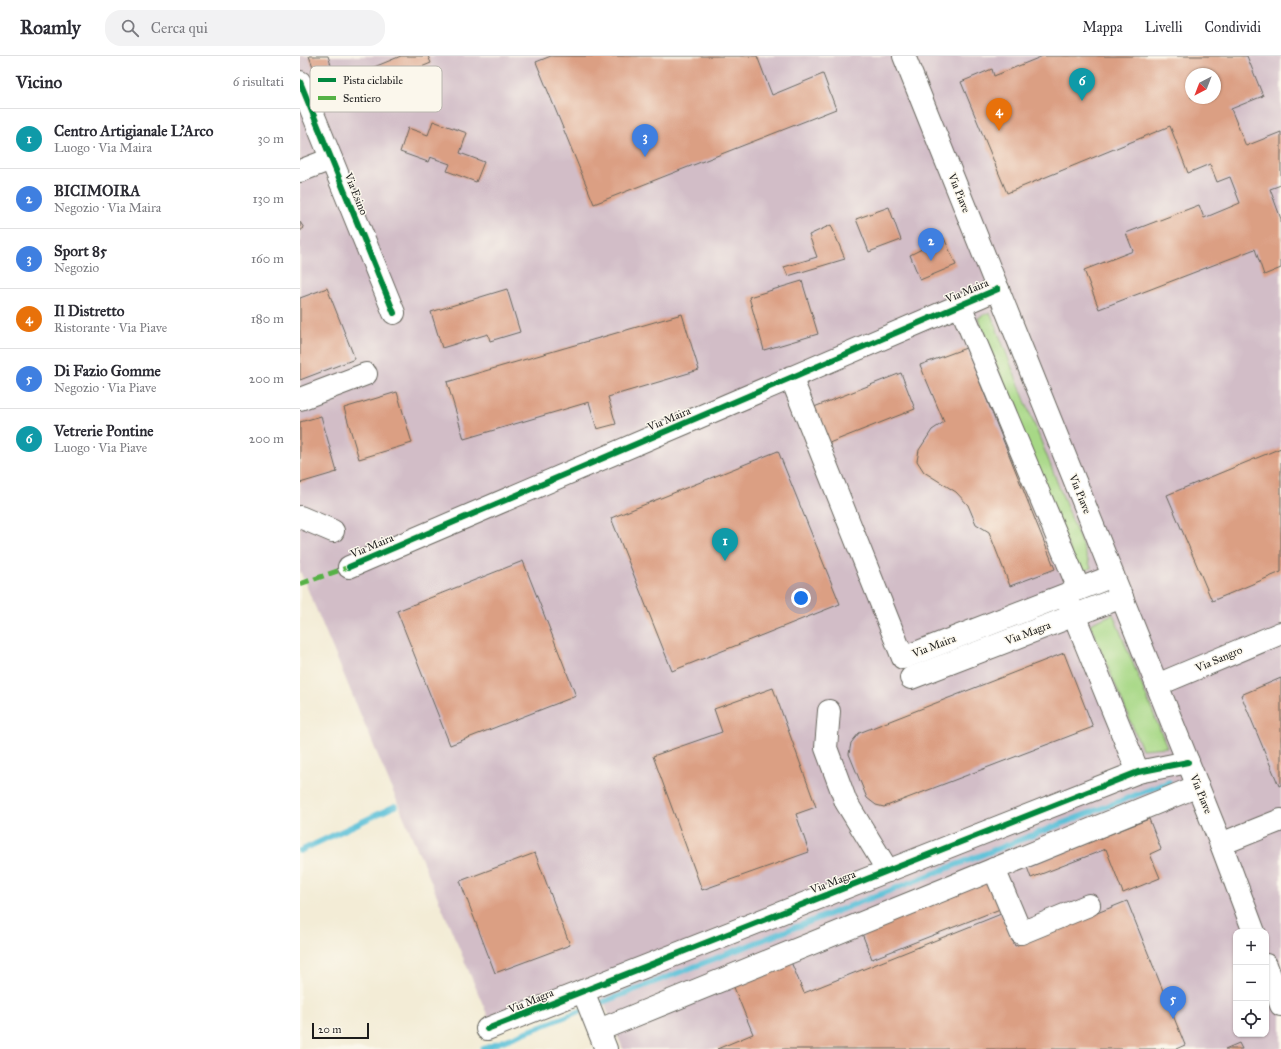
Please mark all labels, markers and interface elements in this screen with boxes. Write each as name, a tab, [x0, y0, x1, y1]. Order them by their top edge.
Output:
search box	[105, 10, 385, 46]
text: Roamly	[20, 16, 81, 39]
icon: search	[119, 17, 141, 39]
text: Cerca qui	[151, 19, 208, 37]
text: Mappa	[1082, 19, 1123, 36]
text: Livelli	[1145, 19, 1183, 36]
text: Condividi	[1205, 19, 1261, 36]
legend	[310, 66, 442, 112]
pin: 6	[1069, 68, 1095, 101]
north arrow	[1185, 68, 1221, 104]
text: Vicino	[16, 72, 62, 93]
text: 6 risultati	[233, 74, 284, 90]
text: Pista ciclabile	[343, 74, 403, 87]
text: Sentiero	[343, 92, 381, 105]
pin: 4	[986, 98, 1012, 131]
text: Centro Artigianale L'Arco	[54, 122, 213, 140]
pin: 3	[632, 124, 658, 157]
text: 1	[26, 131, 32, 147]
text: 30 m	[258, 131, 284, 147]
text: Luogo · Via Maira	[54, 140, 152, 156]
street label: Via Esino	[341, 170, 370, 217]
street label: Via Piave	[945, 171, 973, 215]
text: BICIMOIRA	[54, 182, 140, 200]
text: 2	[26, 191, 32, 207]
text: 130 m	[252, 191, 284, 207]
text: Negozio · Via Maira	[54, 200, 161, 216]
pin: 2	[918, 228, 944, 261]
text: Sport 85	[54, 242, 107, 260]
text: 3	[26, 251, 32, 267]
text: 160 m	[251, 251, 284, 267]
text: Negozio	[54, 260, 99, 276]
street label: Via Maira	[943, 276, 991, 306]
text: Il Distretto	[54, 302, 125, 320]
text: 4	[25, 311, 33, 327]
text: 180 m	[251, 311, 284, 327]
text: Ristorante · Via Piave	[54, 320, 167, 336]
text: Di Fazio Gomme	[54, 362, 161, 380]
text: 5	[26, 371, 32, 387]
text: 200 m	[249, 371, 284, 387]
text: Negozio · Via Piave	[54, 380, 156, 396]
street label: Via Maira	[645, 404, 693, 434]
text: Vetrerie Pontine	[54, 422, 154, 440]
text: 6	[26, 431, 32, 447]
text: 200 m	[249, 431, 284, 447]
text: Luogo · Via Piave	[54, 440, 147, 456]
street label: Via Piave	[1066, 472, 1094, 516]
pin: 1	[712, 528, 738, 561]
street label: Via Maira	[348, 531, 396, 561]
your location	[791, 588, 811, 608]
street label: Via Magra	[1003, 618, 1053, 648]
street label: Via Maira	[910, 632, 958, 661]
street label: Via Sangro	[1193, 643, 1245, 675]
street label: Via Piave	[1187, 772, 1215, 816]
street label: Via Magra	[808, 867, 858, 897]
map controls	[1233, 929, 1269, 1037]
button: +	[1233, 929, 1269, 965]
button: −	[1233, 965, 1269, 1001]
street label: Via Magra	[506, 986, 556, 1016]
pin: 5	[1160, 986, 1186, 1019]
button: locate	[1233, 1001, 1269, 1037]
scale bar	[312, 1021, 369, 1040]
text: 20 m	[318, 1023, 341, 1036]

